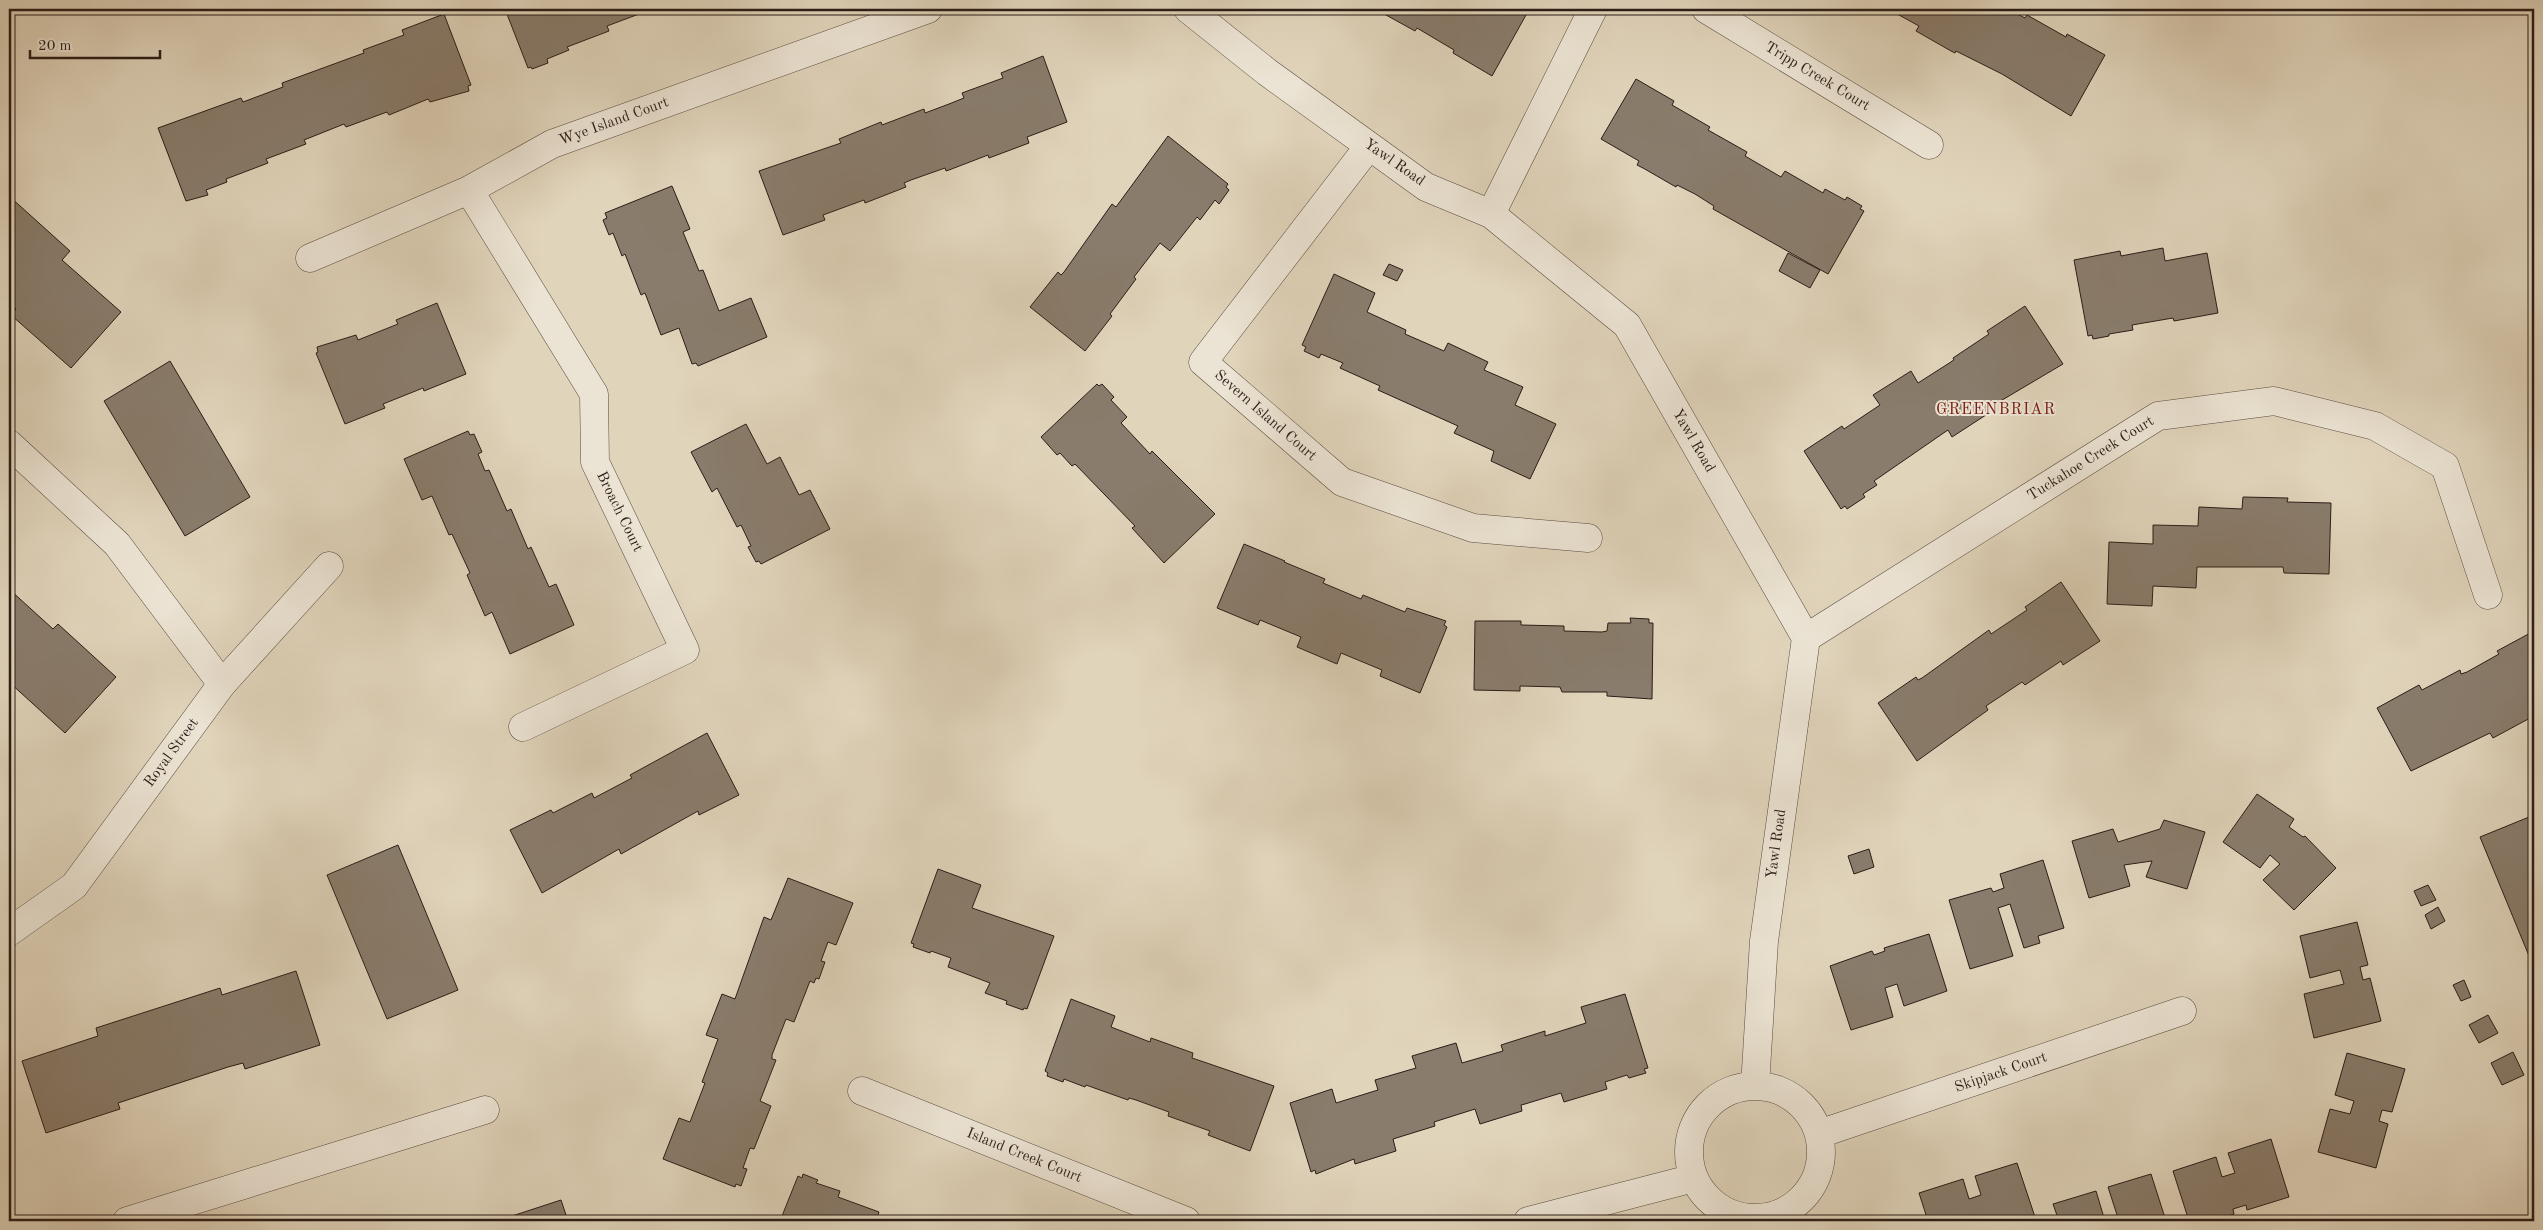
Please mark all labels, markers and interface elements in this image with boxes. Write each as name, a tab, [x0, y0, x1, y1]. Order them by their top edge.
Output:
scale bar	[30, 28, 160, 60]
text: 20 m	[38, 39, 72, 54]
street label: Tripp Creek Court	[1762, 40, 1872, 114]
street label: Wye Island Court	[557, 95, 671, 149]
street label: Yawl Road	[1361, 137, 1427, 189]
street label: Severn Island Court	[1211, 368, 1319, 464]
district label: GREENBRIAR	[1936, 402, 2056, 418]
street label: Yawl Road	[1669, 407, 1717, 475]
street label: Tuckahoe Creek Court	[2025, 414, 2157, 504]
street label: Broach Court	[593, 470, 645, 554]
street label: Royal Street	[142, 716, 202, 790]
street label: Yawl Road	[1765, 808, 1789, 880]
street label: Skipjack Court	[1953, 1050, 2049, 1096]
street label: Island Creek Court	[964, 1126, 1084, 1186]

